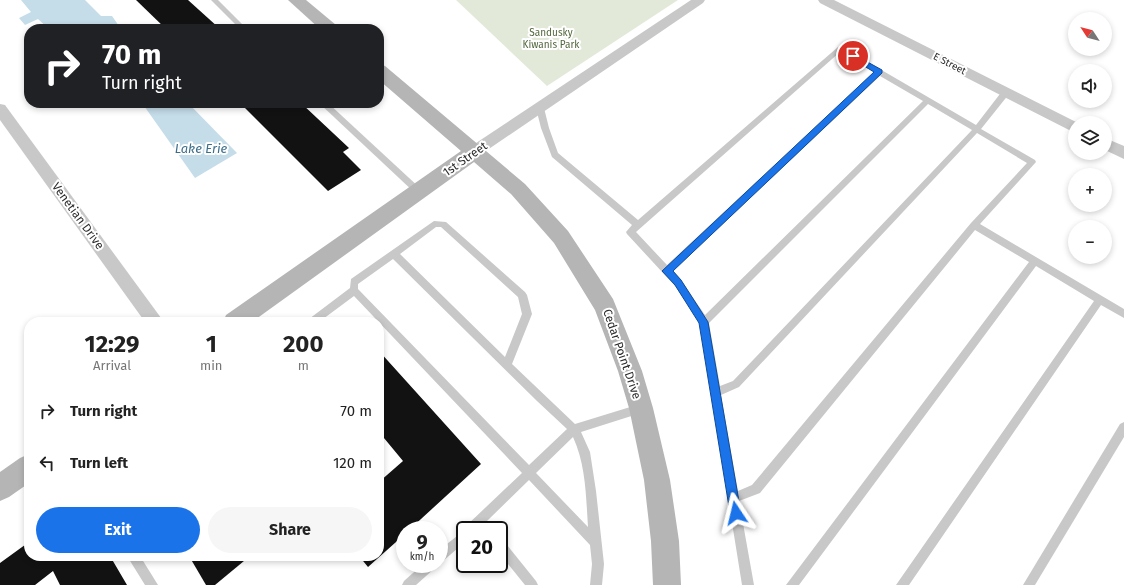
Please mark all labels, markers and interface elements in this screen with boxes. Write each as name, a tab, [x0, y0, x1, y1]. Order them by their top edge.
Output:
north arrow	[1068, 12, 1112, 56]
map controls	[1068, 12, 1112, 264]
park label: Sandusky Kiwanis Park	[523, 27, 580, 51]
text: 70 m	[102, 38, 161, 71]
pin	[836, 39, 870, 73]
icon: right	[36, 40, 88, 92]
icon: arrive	[842, 45, 864, 67]
street label: E Street	[931, 51, 968, 77]
button: sound	[1068, 64, 1112, 108]
text: Turn right	[102, 72, 182, 94]
button: layers	[1068, 116, 1112, 160]
street label: 1st Street	[440, 138, 490, 179]
water label: Lake Erie	[175, 141, 228, 156]
button: +	[1068, 168, 1112, 212]
street label: Venetian Drive	[49, 180, 107, 252]
button: −	[1068, 220, 1112, 264]
street label: Cedar Point Drive	[600, 307, 644, 401]
text: 12:29	[85, 330, 139, 358]
text: 1	[206, 330, 217, 358]
text: 200	[283, 330, 323, 358]
text: Arrival	[93, 358, 131, 373]
text: min	[200, 358, 222, 373]
text: m	[298, 358, 309, 373]
icon: right	[36, 400, 58, 422]
text: Turn right	[70, 402, 137, 420]
text: 70 m	[340, 402, 372, 420]
icon: left	[36, 452, 58, 474]
text: Turn left	[70, 454, 128, 472]
text: 120 m	[333, 454, 372, 472]
position arrow	[715, 492, 757, 534]
button: Exit	[36, 507, 200, 553]
button: Share	[208, 507, 372, 553]
speed limit sign: 20	[456, 521, 508, 573]
text: 9	[416, 530, 428, 554]
text: km/h	[410, 551, 434, 563]

